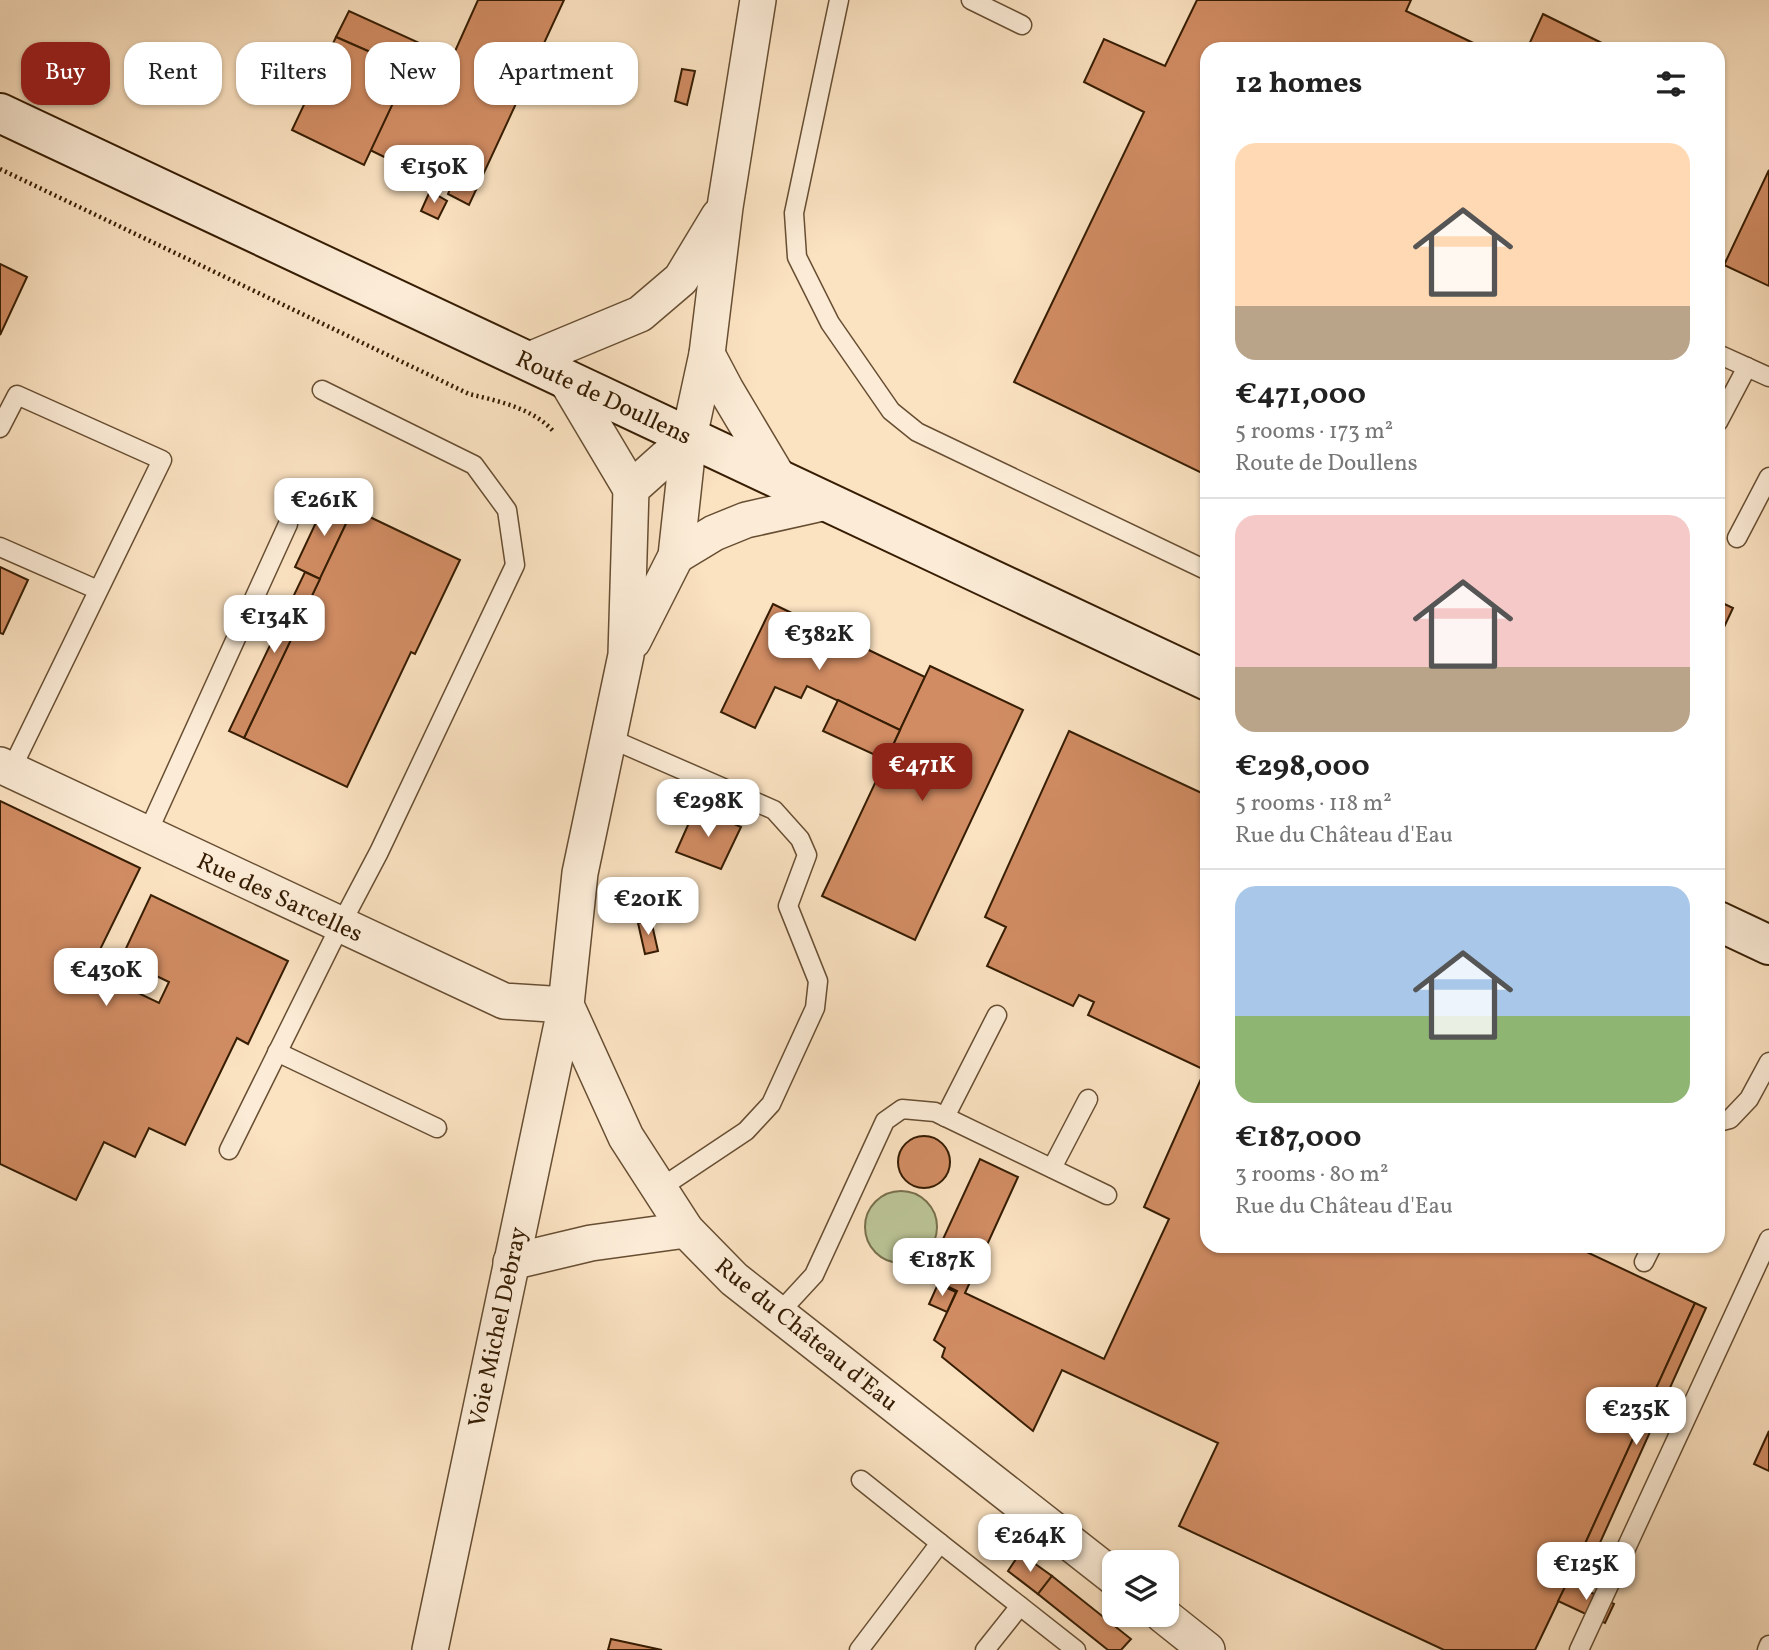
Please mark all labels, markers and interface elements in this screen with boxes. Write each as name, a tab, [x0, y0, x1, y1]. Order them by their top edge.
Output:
chip: Buy	[21, 42, 110, 105]
chip: Rent	[124, 42, 222, 105]
chip: Filters	[236, 42, 351, 105]
chip: New	[365, 42, 460, 105]
chip: Apartment	[474, 42, 638, 105]
text: 12 homes	[1235, 63, 1362, 105]
icon: filters	[1652, 65, 1690, 103]
pin: €150K	[385, 146, 483, 205]
text: €150K	[400, 152, 468, 184]
icon: home	[1400, 189, 1526, 315]
street label: Route de Doullens	[510, 343, 697, 454]
text: €471,000	[1235, 374, 1366, 416]
text: 5 rooms · 173 m²	[1235, 416, 1393, 448]
text: Route de Doullens	[1235, 448, 1418, 480]
pin: €261K	[275, 478, 373, 538]
text: €261K	[290, 485, 358, 517]
icon: home	[1400, 561, 1526, 687]
pin: €134K	[225, 596, 323, 655]
text: €134K	[240, 602, 308, 634]
pin: €382K	[770, 612, 868, 672]
text: €382K	[784, 619, 854, 651]
pin: €471K	[873, 744, 971, 803]
text: €298,000	[1235, 746, 1370, 788]
text: €471K	[888, 750, 956, 782]
pin: €298K	[659, 780, 757, 839]
text: €298K	[673, 786, 743, 818]
text: 5 rooms · 118 m²	[1235, 788, 1392, 820]
text: Rue du Château d'Eau	[1235, 820, 1453, 852]
street label: Rue des Sarcelles	[191, 845, 368, 952]
pin: €201K	[599, 878, 697, 937]
text: €201K	[614, 884, 682, 916]
icon: home	[1400, 932, 1526, 1058]
pin: €430K	[57, 948, 155, 1008]
text: €430K	[70, 955, 142, 987]
text: €187,000	[1235, 1117, 1362, 1159]
text: 3 rooms · 80 m²	[1235, 1159, 1388, 1191]
text: Rue du Château d'Eau	[1235, 1191, 1453, 1223]
street label: Voie Michel Debray	[461, 1224, 537, 1431]
pin: €187K	[893, 1238, 991, 1298]
text: €187K	[909, 1245, 975, 1277]
street label: Rue du Château d'Eau	[707, 1251, 905, 1420]
pin: €235K	[1587, 1388, 1685, 1447]
text: €235K	[1602, 1394, 1670, 1426]
pin: €264K	[981, 1514, 1079, 1574]
text: €264K	[994, 1521, 1066, 1553]
pin: €125K	[1537, 1542, 1635, 1602]
text: €125K	[1553, 1549, 1619, 1581]
map controls	[1102, 1550, 1179, 1627]
button: layers	[1102, 1550, 1179, 1627]

